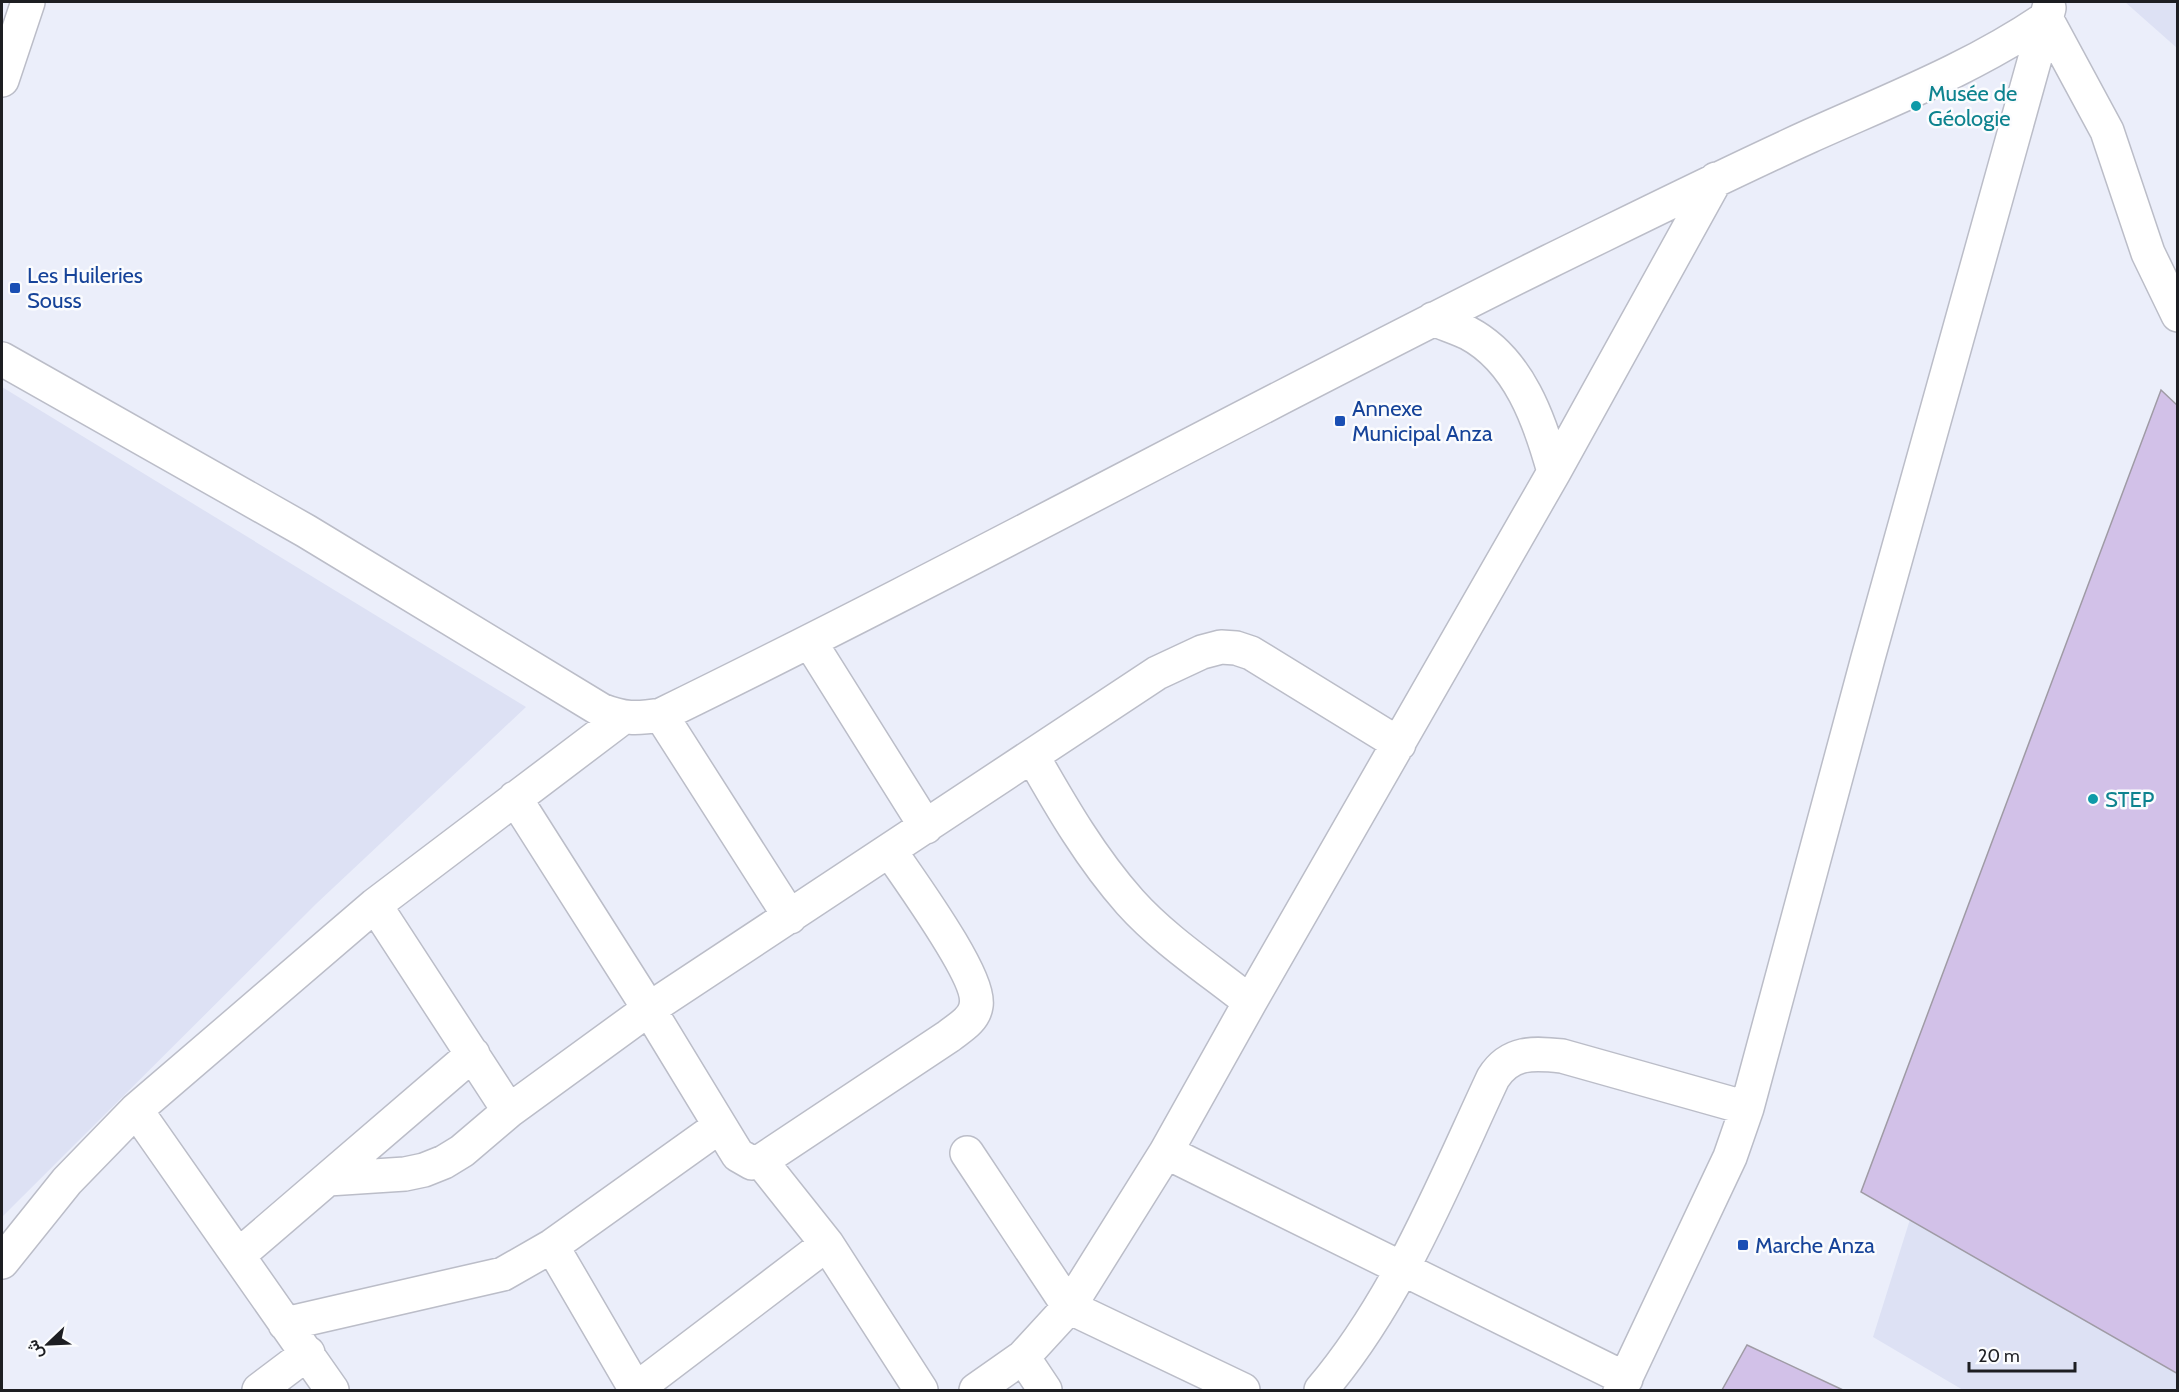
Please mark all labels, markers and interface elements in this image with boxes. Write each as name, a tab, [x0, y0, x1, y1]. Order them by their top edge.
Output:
place label: Musée de Géologie	[1928, 80, 2017, 132]
marker: Musée de Géologie	[1909, 99, 1923, 113]
place label: Les Huileries Souss	[27, 262, 143, 314]
marker: Les Huileries Souss	[8, 281, 22, 295]
place label: Annexe Municipal Anza	[1352, 395, 1493, 447]
marker: Annexe Municipal Anza	[1333, 414, 1347, 428]
place label: STEP	[2105, 786, 2155, 813]
marker: STEP	[2086, 792, 2100, 806]
place label: Marche Anza	[1755, 1232, 1875, 1259]
marker: Marche Anza	[1736, 1238, 1750, 1252]
north arrow	[18, 1314, 78, 1374]
scale bar	[1969, 1335, 2076, 1373]
text: ش	[22, 1337, 47, 1362]
text: 20 m	[1978, 1345, 2020, 1367]

